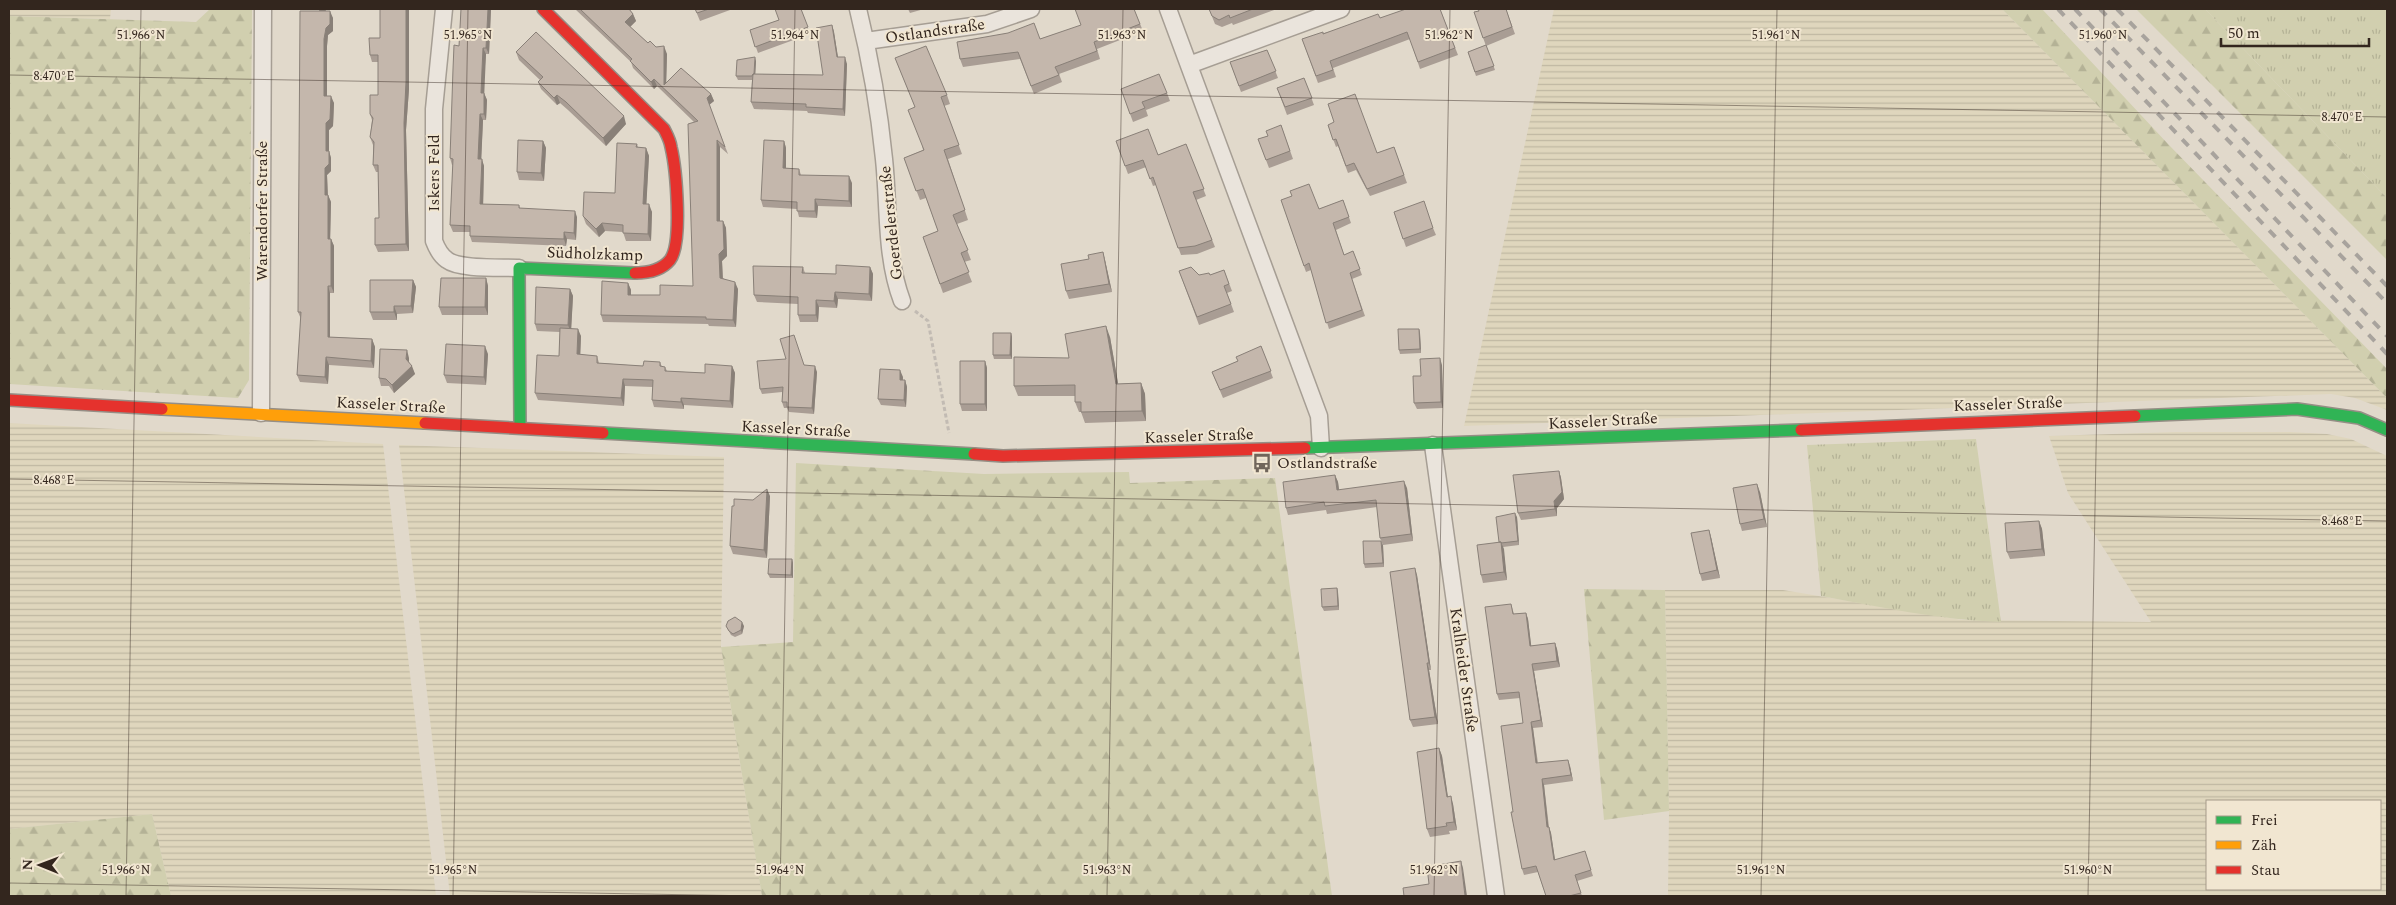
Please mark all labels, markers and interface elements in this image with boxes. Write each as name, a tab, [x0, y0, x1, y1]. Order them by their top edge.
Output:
street label: Ostlandstraße	[884, 12, 986, 50]
scale bar	[2221, 15, 2368, 47]
text: 50 m	[2228, 22, 2260, 45]
text: 51.966°N	[117, 26, 165, 45]
text: 51.965°N	[444, 26, 492, 45]
text: 51.964°N	[771, 26, 819, 45]
text: 51.963°N	[1098, 26, 1146, 45]
text: 51.962°N	[1425, 26, 1473, 45]
text: 51.961°N	[1752, 26, 1800, 45]
text: 51.960°N	[2079, 26, 2127, 45]
text: 8.470°E	[34, 67, 74, 86]
text: 8.470°E	[2322, 108, 2362, 127]
street label: Iskers Feld	[422, 134, 446, 212]
street label: Warendorfer Straße	[250, 141, 274, 281]
street label: Goerdelerstraße	[873, 165, 909, 281]
street label: Südholzkamp	[547, 240, 643, 268]
street label: Kasseler Straße	[336, 390, 446, 420]
street label: Kasseler Straße	[1953, 390, 2063, 418]
street label: Kasseler Straße	[1548, 406, 1658, 436]
street label: Kasseler Straße	[741, 414, 851, 444]
street label: Kasseler Straße	[1144, 422, 1254, 450]
place label: Ostlandstraße	[1277, 451, 1377, 475]
bus stop icon: Ostlandstraße	[1251, 452, 1273, 474]
text: 8.468°E	[34, 471, 74, 490]
text: 8.468°E	[2322, 512, 2362, 531]
street label: Kralheider Straße	[1443, 606, 1485, 734]
legend	[2206, 800, 2381, 890]
text: Frei	[2251, 809, 2278, 832]
text: Zäh	[2251, 834, 2277, 857]
north arrow	[15, 840, 65, 890]
text: N	[17, 859, 38, 871]
text: Stau	[2251, 859, 2280, 882]
text: 51.966°N	[102, 861, 150, 880]
text: 51.965°N	[429, 861, 477, 880]
text: 51.964°N	[756, 861, 804, 880]
text: 51.963°N	[1083, 861, 1131, 880]
text: 51.962°N	[1410, 861, 1458, 880]
text: 51.961°N	[1737, 861, 1785, 880]
text: 51.960°N	[2064, 861, 2112, 880]

